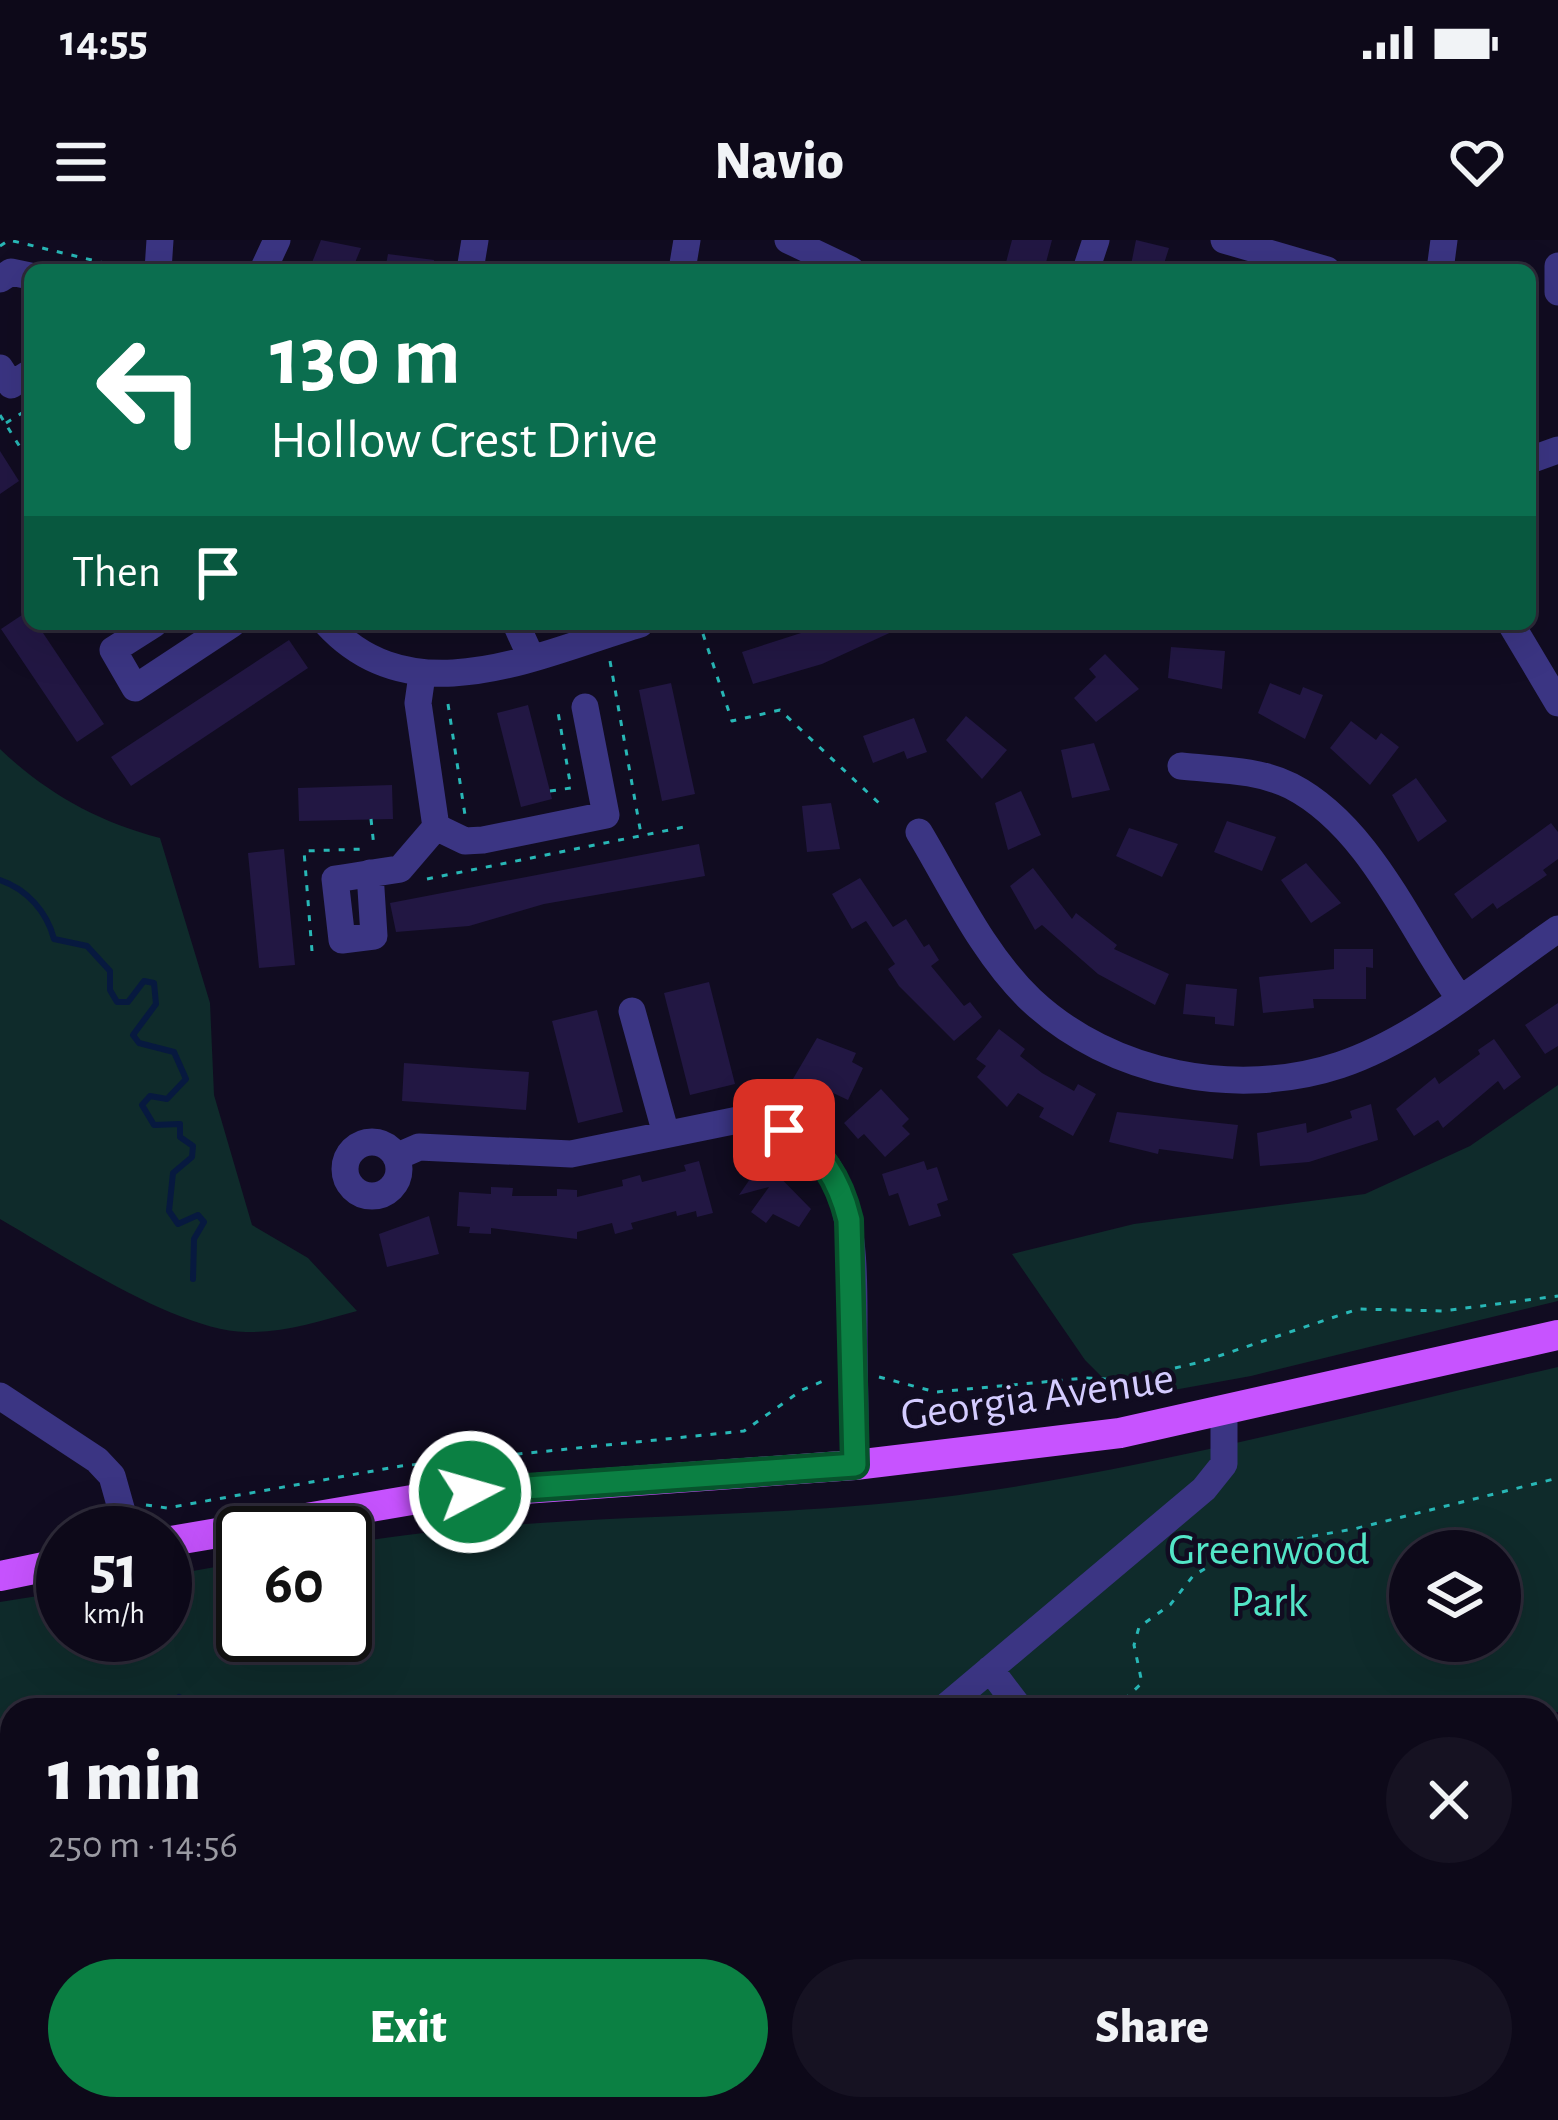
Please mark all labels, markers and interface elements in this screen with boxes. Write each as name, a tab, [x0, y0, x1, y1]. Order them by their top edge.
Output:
text: 14:55	[60, 19, 148, 64]
icon: menu	[48, 129, 114, 195]
icon: heart	[1444, 129, 1510, 195]
text: Navio	[714, 135, 844, 189]
icon: left	[72, 312, 228, 468]
text: 130 m	[270, 316, 461, 400]
text: Hollow Crest Drive	[270, 414, 658, 468]
icon: arrive	[185, 540, 251, 606]
text: Then	[72, 550, 161, 595]
pin	[733, 1079, 835, 1181]
icon: arrive	[751, 1097, 817, 1163]
street label: Georgia Avenue	[898, 1356, 1177, 1439]
position arrow	[407, 1429, 533, 1555]
speed limit sign: 60	[216, 1506, 372, 1662]
park label: Greenwood Park	[1168, 1528, 1370, 1625]
map controls	[1389, 1530, 1521, 1662]
button: layers	[1389, 1530, 1521, 1662]
text: 51	[90, 1539, 138, 1599]
text: km/h	[83, 1599, 145, 1629]
button: close	[1386, 1737, 1512, 1863]
text: 1 min	[48, 1741, 201, 1813]
text: 250 m · 14:56	[48, 1826, 238, 1865]
button: Exit	[48, 1959, 768, 2097]
button: Share	[792, 1959, 1512, 2097]

